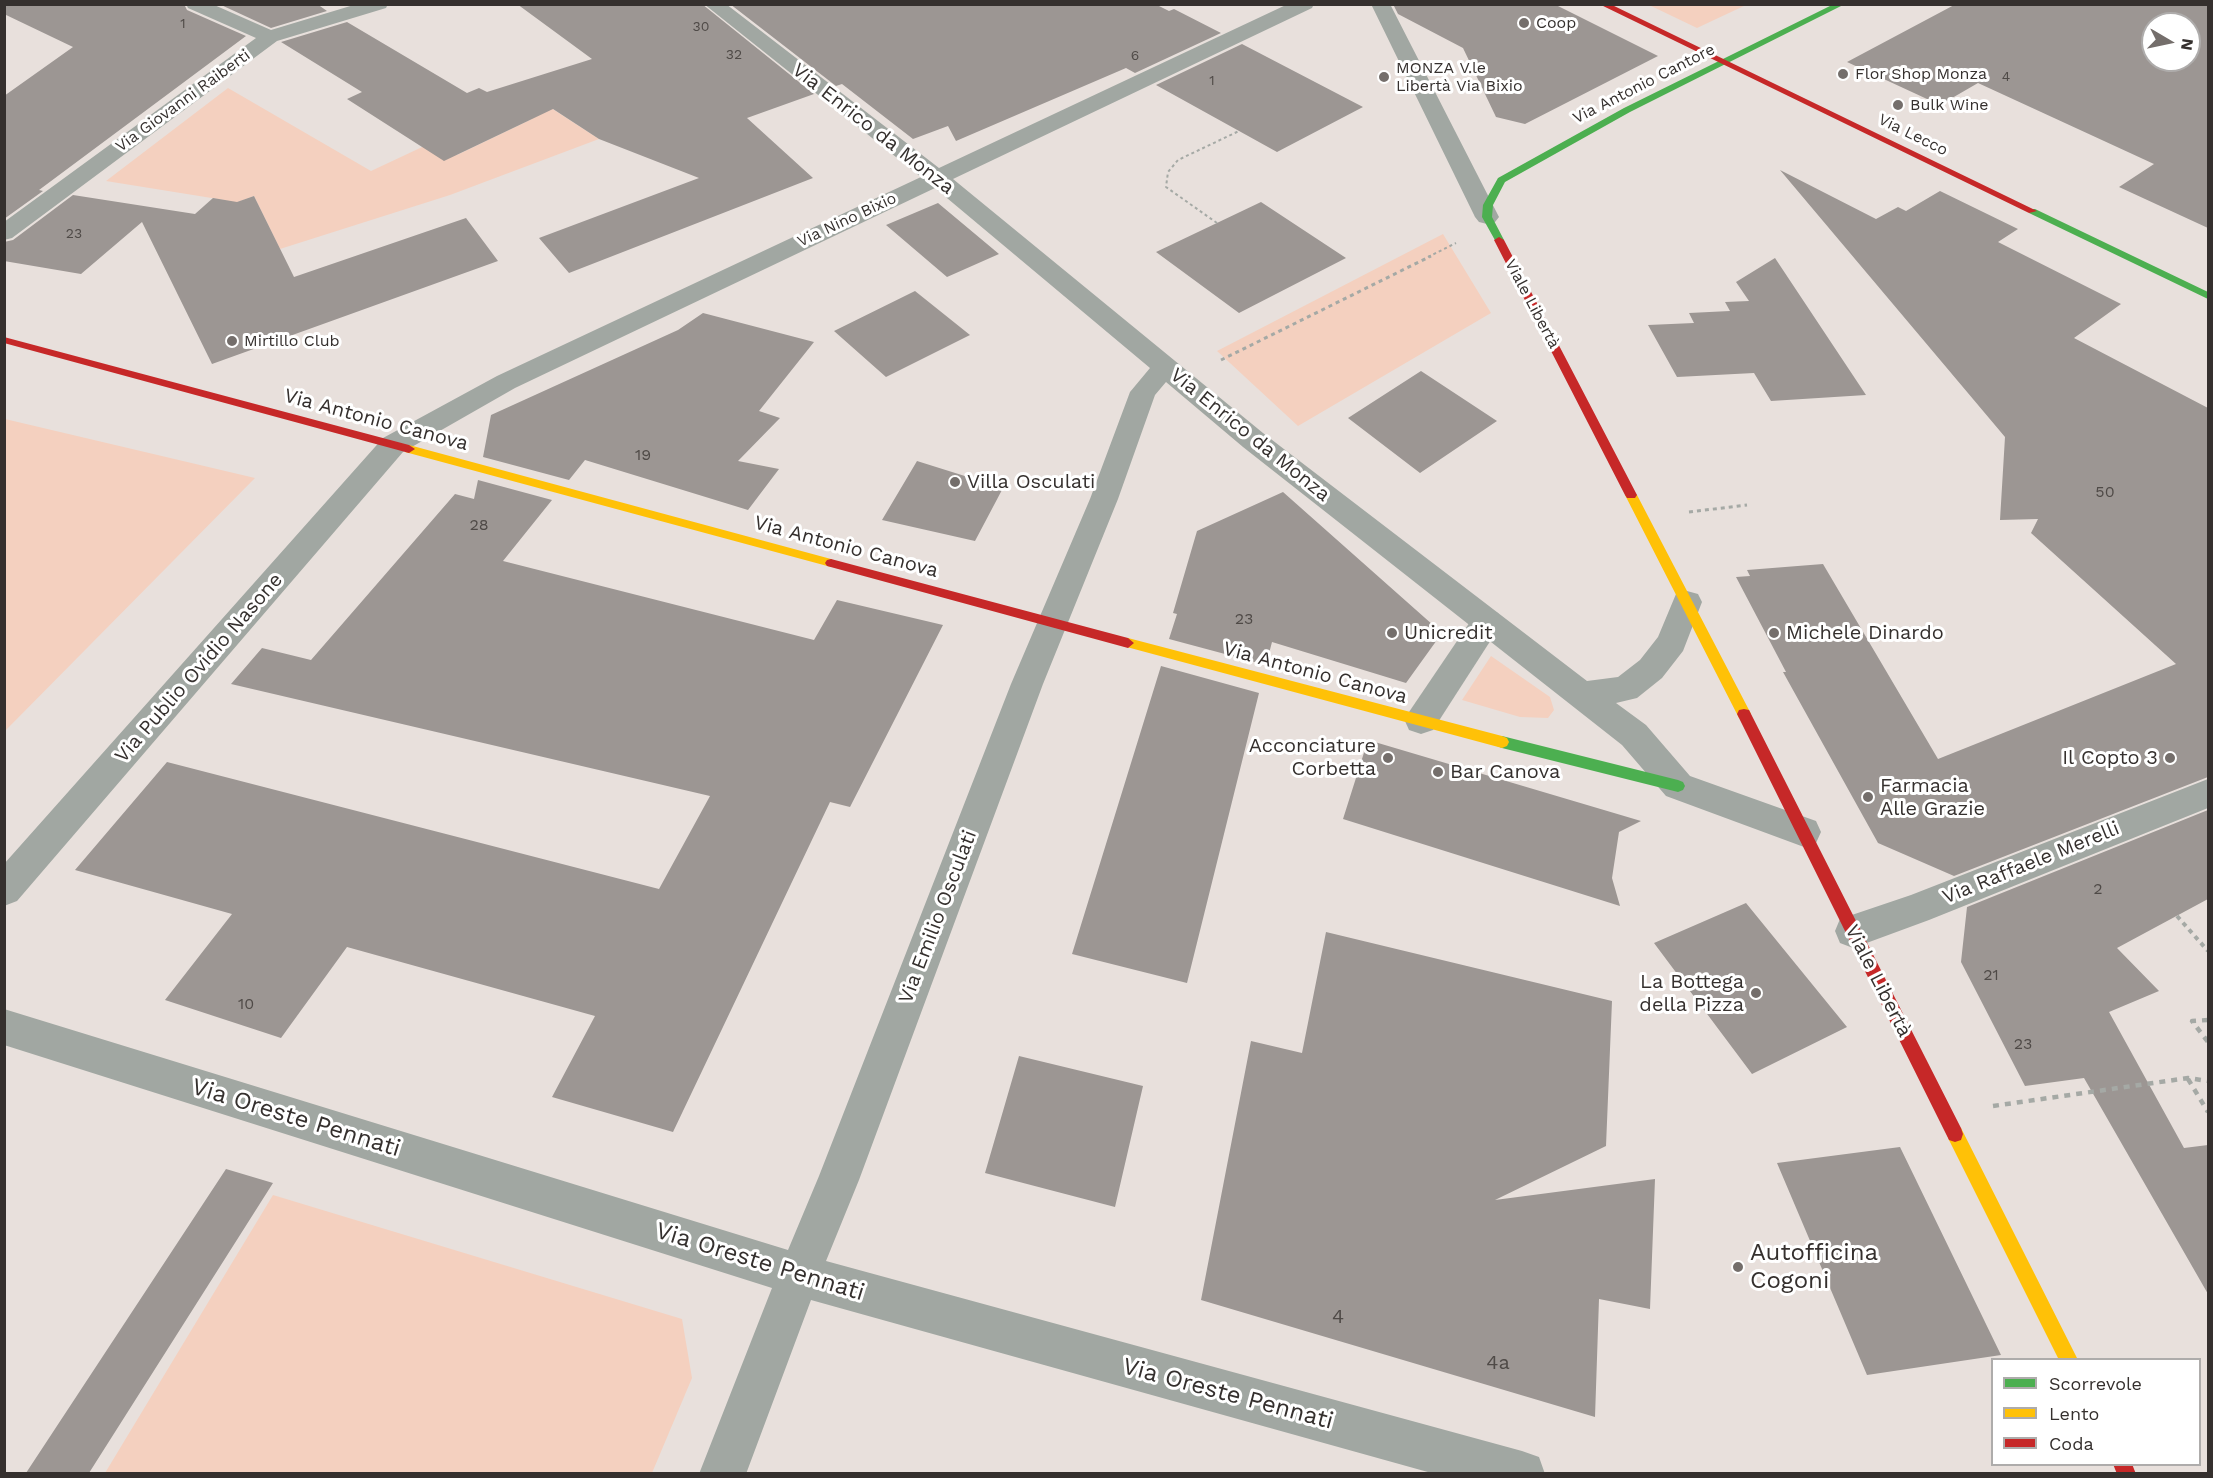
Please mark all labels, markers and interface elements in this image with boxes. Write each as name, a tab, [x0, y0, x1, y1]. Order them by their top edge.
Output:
north arrow	[2141, 12, 2201, 72]
place label: Coop	[1536, 13, 1576, 33]
house number: 1	[180, 16, 186, 32]
marker: Coop	[1517, 16, 1531, 30]
house number: 30	[693, 19, 709, 35]
text: N	[2177, 37, 2198, 52]
street label: Via Antonio Cantore	[1570, 40, 1718, 128]
street label: Via Giovanni Raiberti	[112, 46, 254, 156]
house number: 32	[726, 47, 742, 63]
house number: 6	[1131, 48, 1139, 64]
street label: Via Enrico da Monza	[787, 58, 959, 200]
place label: MONZA V.le Libertà Via Bixio	[1396, 58, 1523, 96]
place label: Flor Shop Monza	[1855, 64, 1987, 84]
marker: Flor Shop Monza	[1836, 67, 1850, 81]
house number: 4	[2002, 69, 2010, 85]
marker: MONZA V.le Libertà Via Bixio	[1377, 70, 1391, 84]
house number: 1	[1209, 73, 1215, 89]
place label: Bulk Wine	[1910, 95, 1989, 115]
marker: Bulk Wine	[1891, 98, 1905, 112]
street label: Via Lecco	[1875, 110, 1951, 160]
street label: Via Nino Bixio	[794, 189, 900, 251]
house number: 23	[66, 226, 82, 242]
street label: Viale Libertà	[1500, 256, 1564, 352]
place label: Mirtillo Club	[244, 331, 340, 351]
marker: Mirtillo Club	[225, 334, 239, 348]
street label: Via Enrico da Monza	[1165, 363, 1335, 507]
street label: Via Antonio Canova	[281, 384, 471, 456]
house number: 19	[635, 445, 651, 465]
place label: Villa Osculati	[967, 470, 1095, 494]
marker: Villa Osculati	[948, 475, 962, 489]
house number: 50	[2095, 482, 2115, 502]
street label: Via Antonio Canova	[751, 511, 941, 583]
house number: 28	[469, 515, 489, 535]
street label: Via Publio Ovidio Nasone	[110, 568, 288, 768]
house number: 23	[1235, 609, 1253, 629]
place label: Unicredit	[1404, 621, 1493, 645]
place label: Michele Dinardo	[1786, 621, 1944, 645]
marker: Unicredit	[1385, 626, 1399, 640]
marker: Michele Dinardo	[1767, 626, 1781, 640]
street label: Via Antonio Canova	[1220, 637, 1410, 709]
place label: Acconciature Corbetta	[1249, 734, 1376, 781]
place label: Il Copto 3	[2062, 746, 2158, 770]
marker: Acconciature Corbetta	[1381, 751, 1395, 765]
marker: Il Copto 3	[2163, 751, 2177, 765]
place label: Bar Canova	[1450, 760, 1560, 784]
marker: Bar Canova	[1431, 765, 1445, 779]
place label: Farmacia Alle Grazie	[1880, 774, 1985, 821]
marker: Farmacia Alle Grazie	[1861, 790, 1875, 804]
street label: Via Raffaele Merelli	[1939, 817, 2123, 909]
street label: Via Emilio Osculati	[894, 827, 982, 1007]
house number: 2	[2093, 879, 2103, 899]
street label: Viale Libertà	[1839, 921, 1917, 1041]
house number: 21	[1983, 965, 1999, 985]
place label: La Bottega della Pizza	[1639, 970, 1744, 1017]
marker: La Bottega della Pizza	[1749, 986, 1763, 1000]
house number: 10	[238, 994, 254, 1014]
house number: 23	[2014, 1034, 2032, 1054]
street label: Via Oreste Pennati	[188, 1072, 404, 1164]
street label: Via Oreste Pennati	[652, 1216, 868, 1308]
place label: Autofficina Cogoni	[1750, 1239, 1878, 1295]
marker: Autofficina Cogoni	[1731, 1260, 1745, 1274]
house number: 4	[1332, 1305, 1344, 1329]
house number: 4a	[1486, 1351, 1510, 1375]
street label: Via Oreste Pennati	[1119, 1352, 1337, 1436]
legend	[1991, 1358, 2201, 1466]
text: Scorrevole	[2049, 1373, 2142, 1394]
text: Lento	[2049, 1403, 2099, 1424]
text: Coda	[2049, 1433, 2094, 1454]

